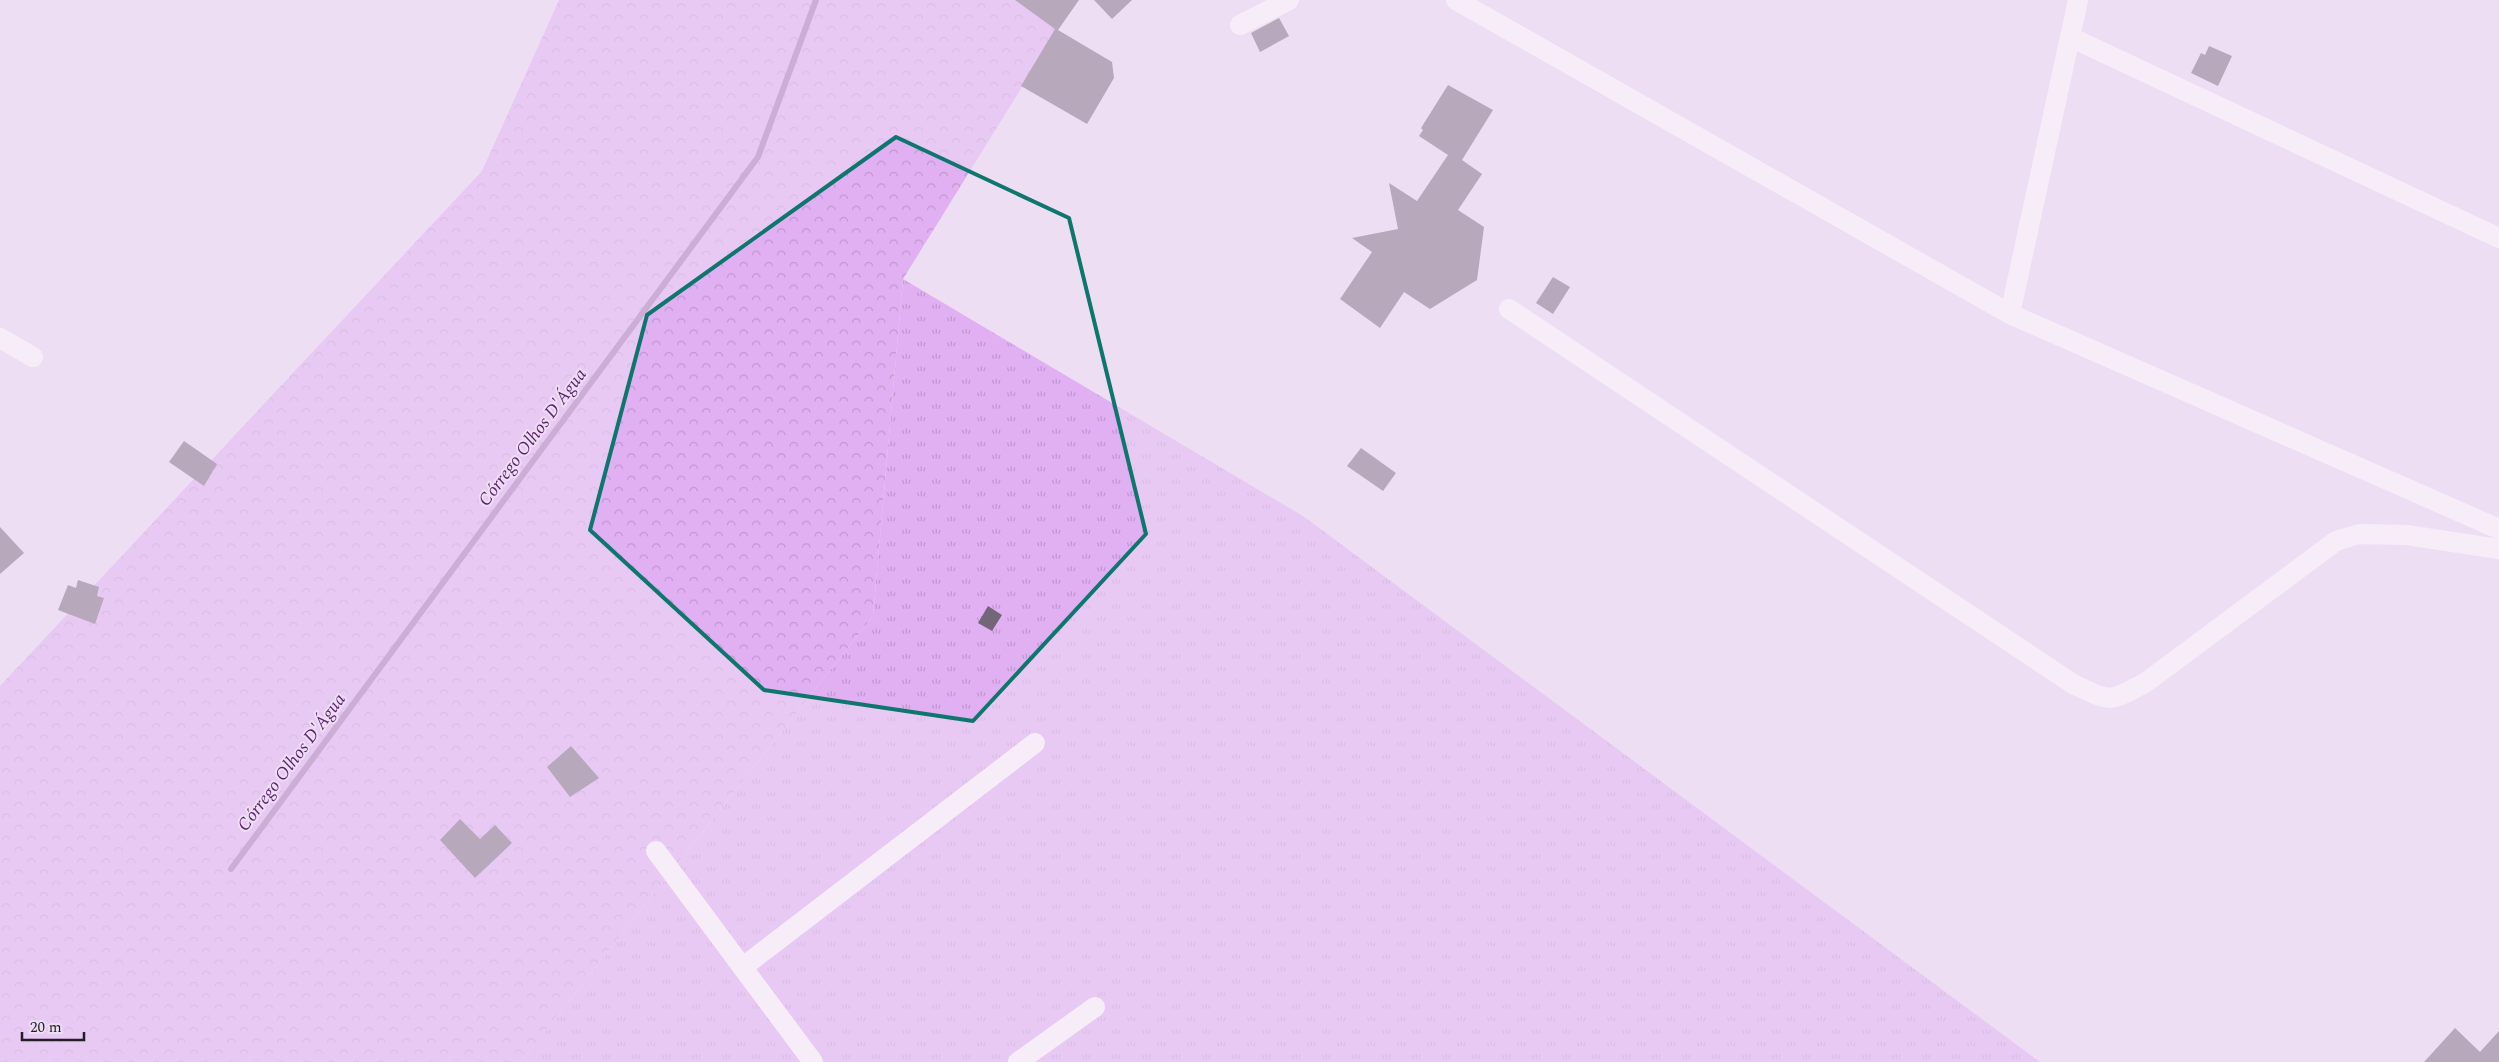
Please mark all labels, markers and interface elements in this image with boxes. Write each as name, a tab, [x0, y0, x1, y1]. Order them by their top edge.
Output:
water label: Córrego Olhos D'Água	[471, 363, 593, 512]
water label: Córrego Olhos D'Água	[230, 688, 352, 837]
scale bar	[22, 1010, 85, 1042]
text: 20 m	[30, 1016, 62, 1039]

